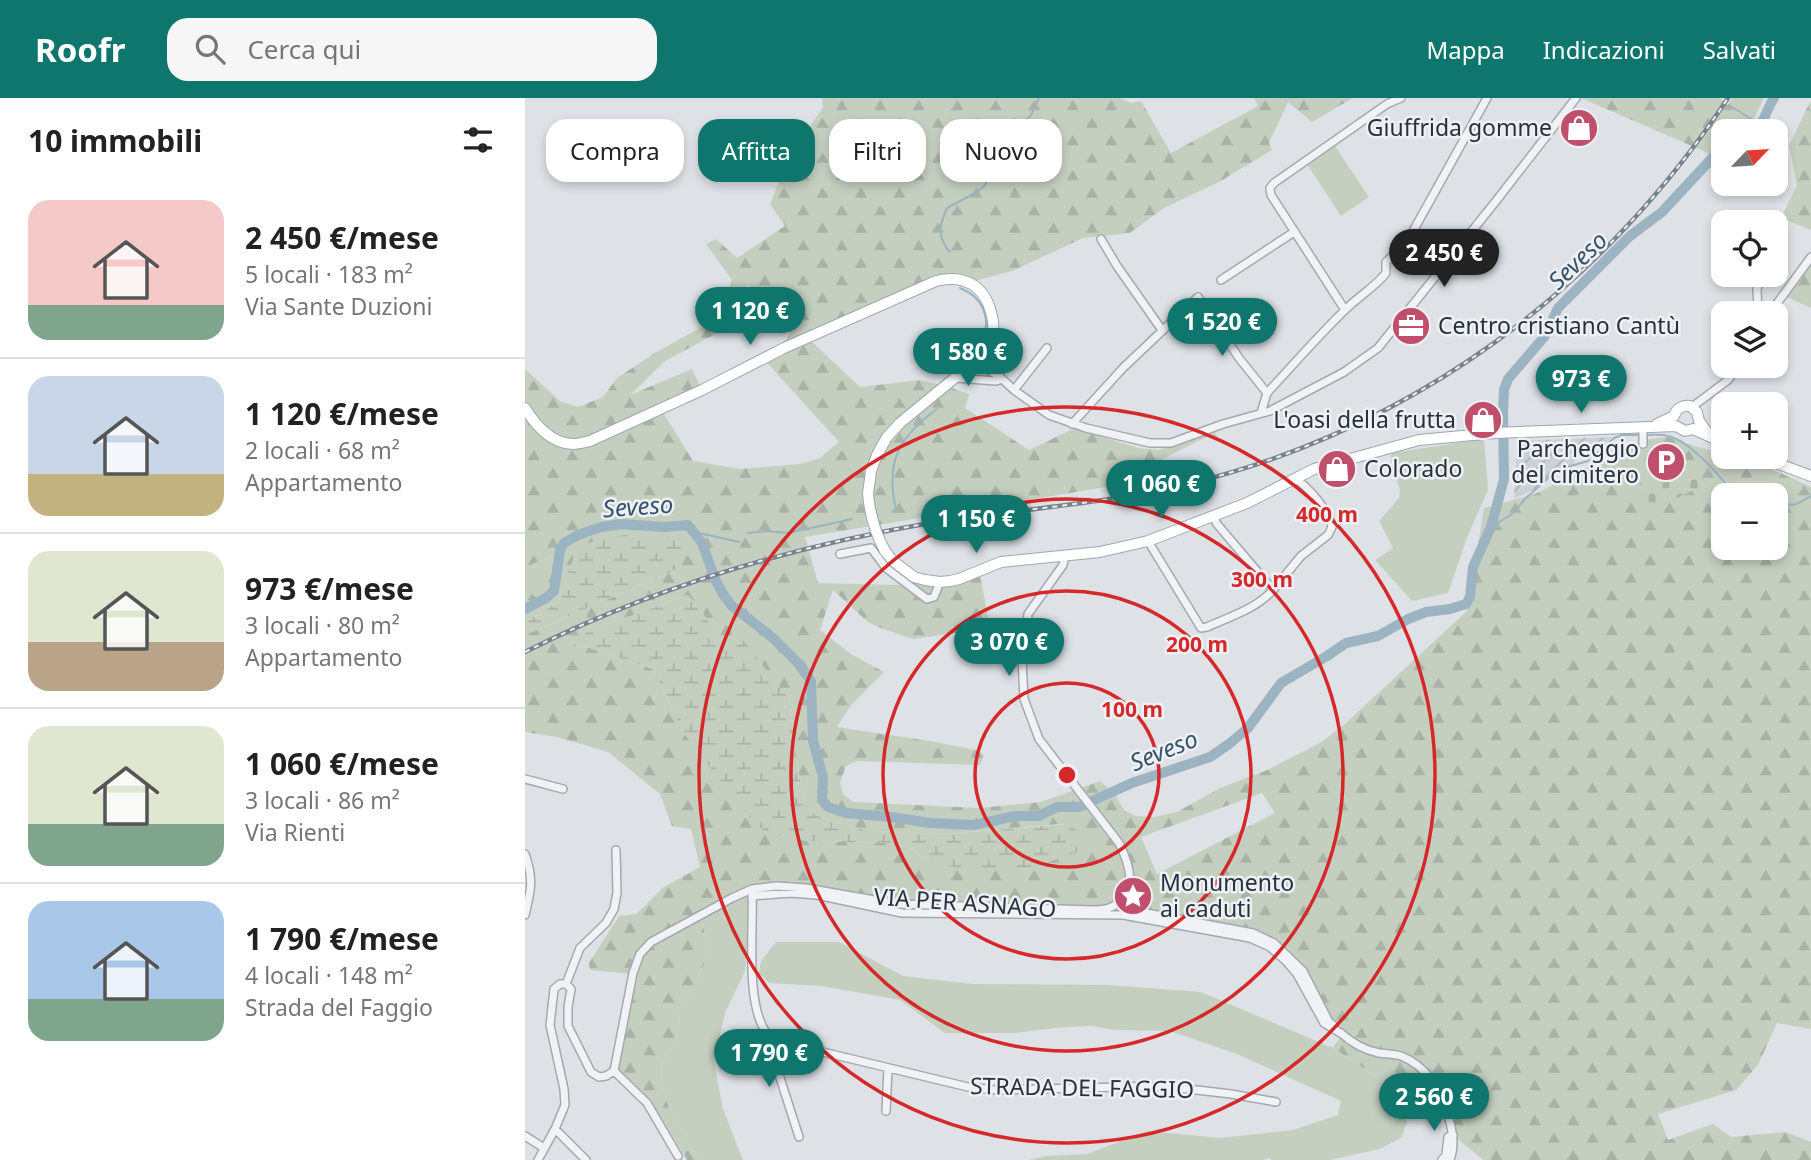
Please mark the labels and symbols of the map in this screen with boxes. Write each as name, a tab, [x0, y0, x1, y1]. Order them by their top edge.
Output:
shop icon: Giuffrida gomme	[1558, 107, 1600, 149]
place label: Giuffrida gomme	[1367, 111, 1552, 143]
north arrow	[1711, 119, 1789, 196]
water label: Seveso	[1540, 224, 1614, 296]
pin: 2 450 €	[1379, 230, 1509, 289]
pin: 1 120 €	[685, 288, 815, 347]
pin: 1 520 €	[1157, 299, 1287, 358]
office icon: Centro cristiano Cantù	[1390, 305, 1432, 347]
place label: Centro cristiano Cantù	[1438, 309, 1680, 341]
pin: 1 580 €	[903, 328, 1033, 388]
pin: 973 €	[1532, 356, 1630, 415]
shop icon: L'oasi della frutta	[1462, 399, 1504, 441]
place label: L'oasi della frutta	[1273, 403, 1456, 435]
place label: Parcheggio del cimitero	[1511, 432, 1639, 490]
parking icon: Parcheggio del cimitero	[1645, 441, 1687, 483]
shop icon: Colorado	[1316, 448, 1358, 490]
place label: Colorado	[1364, 452, 1462, 484]
pin: 1 060 €	[1096, 460, 1226, 520]
water label: Seveso	[601, 487, 674, 524]
pin: 1 150 €	[911, 496, 1041, 555]
text: 400 m	[1296, 500, 1358, 528]
text: 300 m	[1231, 565, 1293, 593]
pin: 3 070 €	[944, 618, 1074, 678]
text: 200 m	[1166, 630, 1228, 658]
text: 100 m	[1101, 695, 1163, 723]
water label: Seveso	[1124, 721, 1202, 778]
centre of rings	[1055, 763, 1079, 787]
place label: Monumento ai caduti	[1160, 866, 1294, 924]
place icon: Monumento ai caduti	[1112, 875, 1154, 917]
street label: VIA PER ASNAGO	[873, 880, 1057, 924]
pin: 1 790 €	[704, 1030, 834, 1089]
street label: STRADA DEL FAGGIO	[970, 1069, 1194, 1105]
pin: 2 560 €	[1369, 1074, 1499, 1133]

